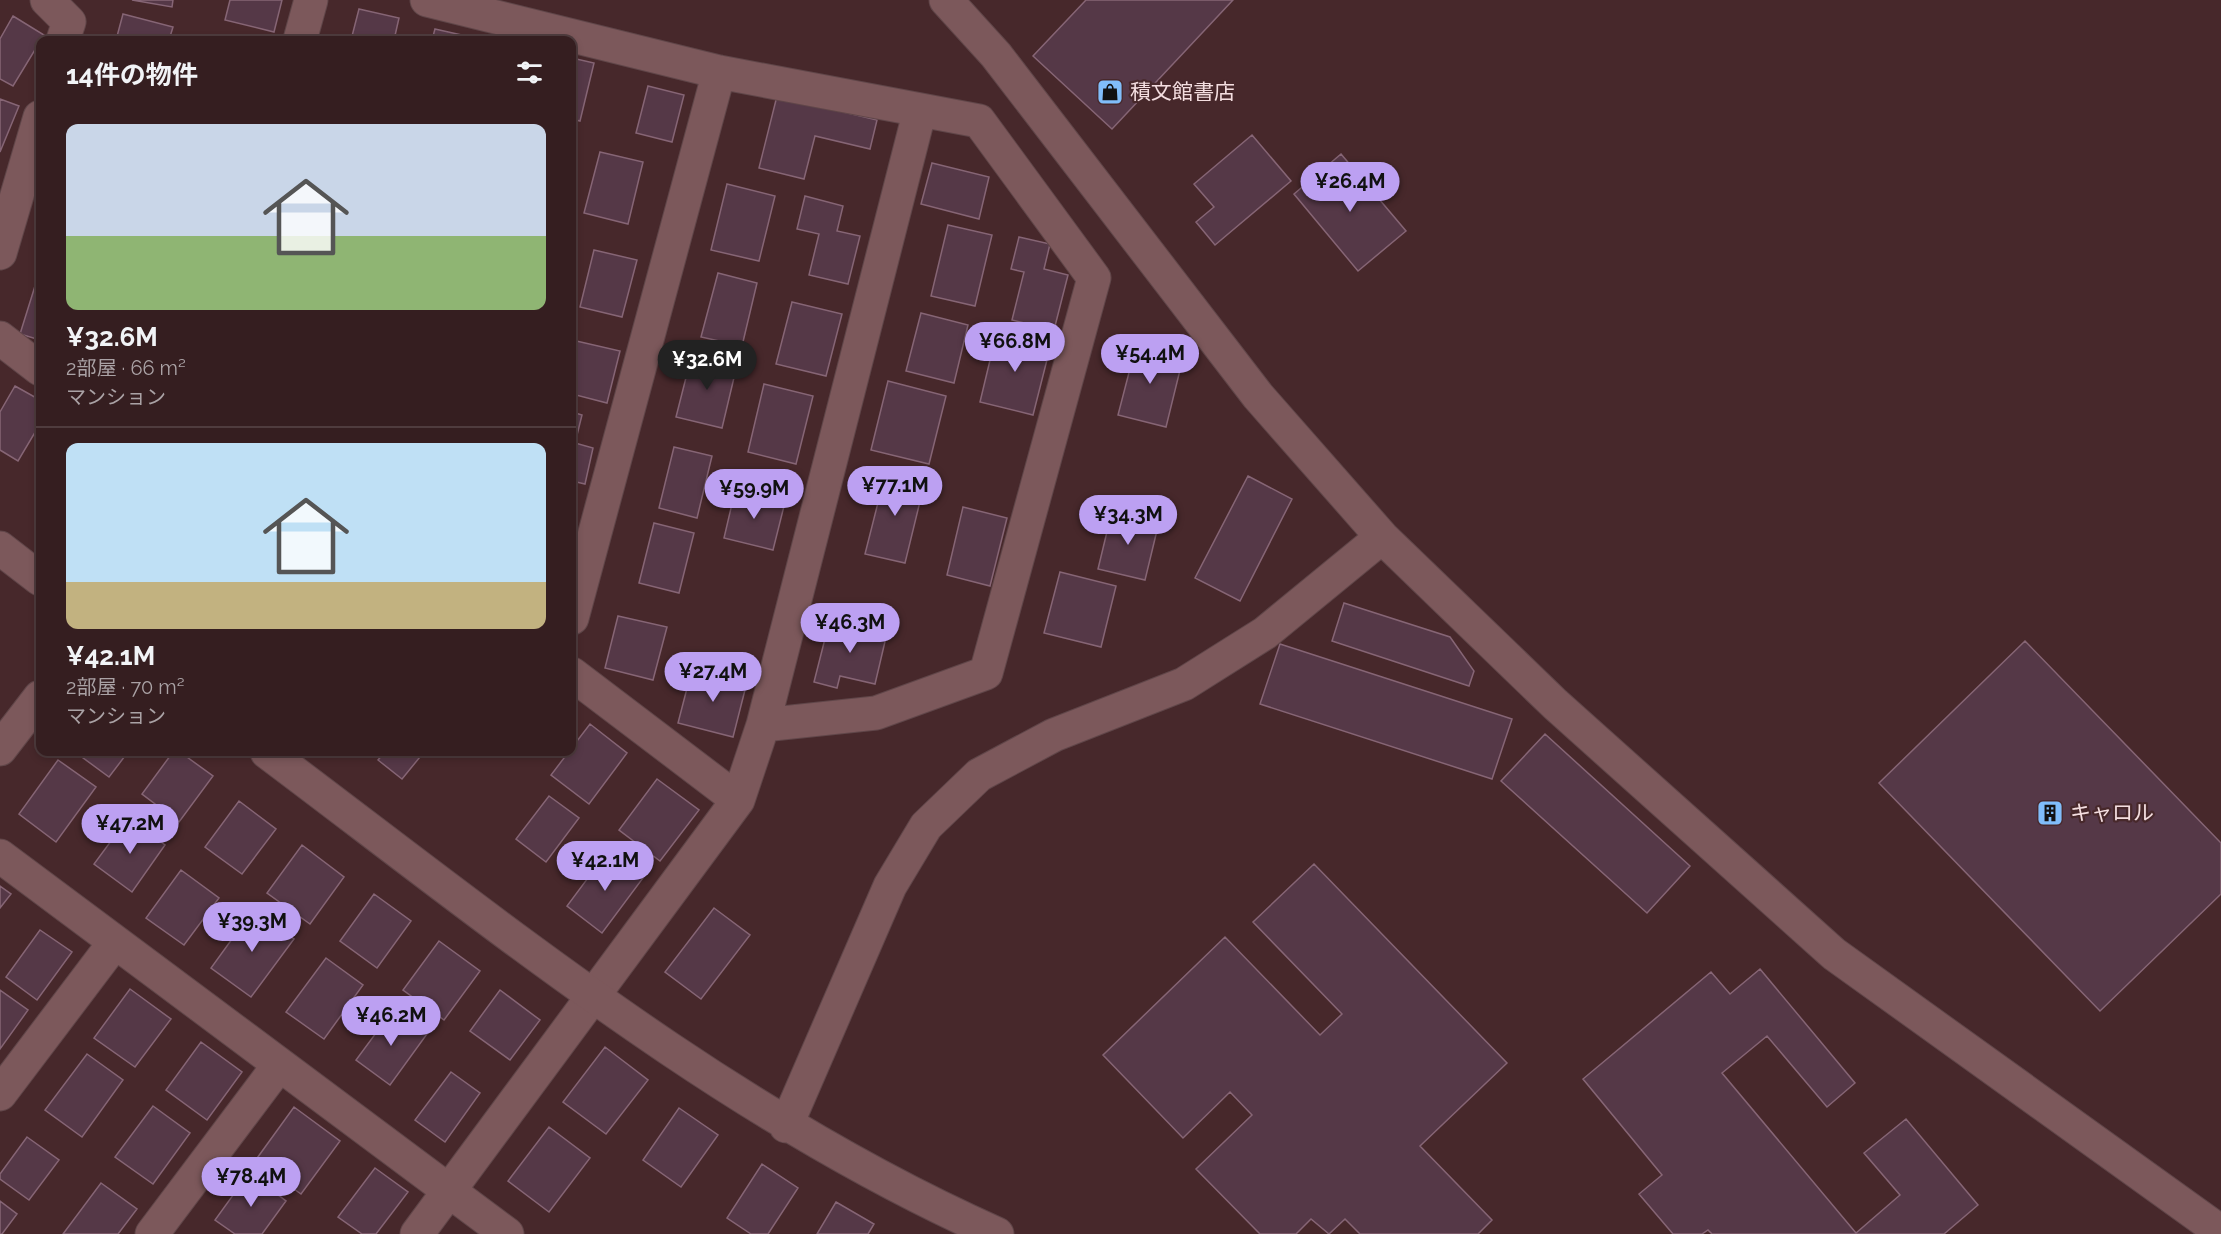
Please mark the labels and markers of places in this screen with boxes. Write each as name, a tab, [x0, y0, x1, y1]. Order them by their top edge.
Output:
shop icon: 積文館書店	[1095, 77, 1125, 107]
place label: 積文館書店	[1130, 79, 1235, 104]
pin: ¥26.4M	[1301, 162, 1399, 213]
pin: ¥66.8M	[966, 322, 1064, 373]
pin: ¥54.4M	[1101, 334, 1199, 385]
pin: ¥32.6M	[658, 340, 756, 391]
pin: ¥77.1M	[846, 466, 944, 517]
pin: ¥59.9M	[705, 469, 803, 520]
pin: ¥34.3M	[1079, 495, 1177, 546]
pin: ¥46.3M	[801, 603, 899, 654]
pin: ¥27.4M	[664, 652, 762, 703]
building icon: キャロル	[2035, 798, 2065, 828]
place label: キャロル	[2070, 800, 2154, 825]
pin: ¥47.2M	[81, 804, 179, 855]
pin: ¥42.1M	[556, 841, 654, 892]
pin: ¥39.3M	[203, 902, 301, 953]
pin: ¥46.2M	[342, 996, 440, 1047]
pin: ¥78.4M	[202, 1157, 300, 1208]

